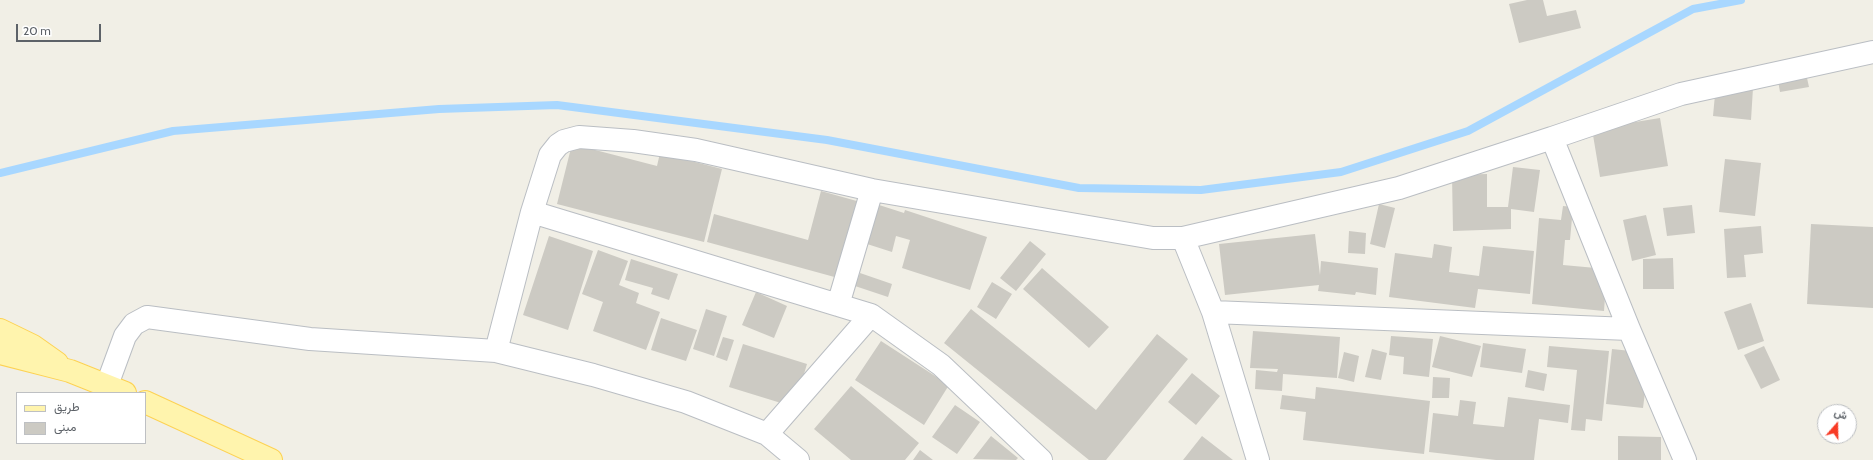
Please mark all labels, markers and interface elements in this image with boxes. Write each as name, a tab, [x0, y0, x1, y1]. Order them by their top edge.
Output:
scale bar	[18, 16, 103, 42]
text: 20 m	[23, 23, 51, 38]
legend	[16, 392, 146, 444]
text: طريق	[54, 399, 79, 414]
north arrow	[1817, 404, 1857, 444]
text: ش	[1832, 405, 1849, 423]
text: مبنى	[54, 419, 76, 434]

